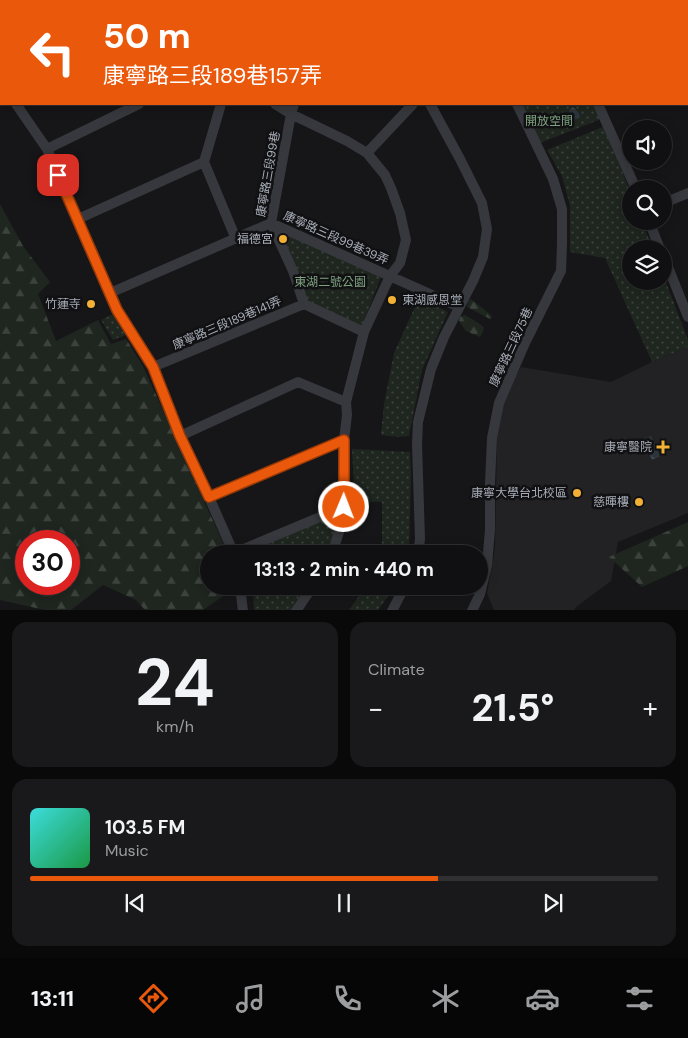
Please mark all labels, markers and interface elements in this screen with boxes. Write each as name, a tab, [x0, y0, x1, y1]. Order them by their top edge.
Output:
text: 50 m	[103, 13, 191, 59]
icon: left	[20, 20, 85, 85]
text: 康寧路三段189巷157弄	[103, 61, 322, 90]
park label: 開放空間	[525, 113, 573, 129]
map controls	[622, 120, 672, 290]
button: sound	[622, 120, 672, 170]
street label: 康寧路三段99巷	[253, 130, 283, 218]
pin	[37, 154, 79, 196]
icon: arrive	[44, 161, 72, 189]
button: search	[622, 180, 672, 230]
street label: 康寧路三段99巷39弄	[281, 208, 391, 268]
place label: 福德宮	[237, 231, 273, 247]
marker: 福德宮	[277, 233, 289, 245]
button: layers	[622, 240, 672, 290]
park label: 東湖二號公園	[294, 274, 366, 290]
place label: 東湖感恩堂	[402, 292, 462, 308]
street label: 康寧路三段189巷141弄	[170, 293, 284, 353]
marker: 東湖感恩堂	[386, 294, 398, 306]
place label: 竹蓮寺	[45, 296, 81, 312]
marker: 竹蓮寺	[85, 298, 97, 310]
street label: 康寧路三段75巷	[486, 305, 536, 389]
place label: 康寧醫院	[604, 439, 652, 455]
marker: 康寧醫院	[656, 440, 670, 454]
position arrow	[317, 480, 369, 532]
place label: 康寧大學台北校區	[471, 485, 567, 501]
marker: 康寧大學台北校區	[571, 487, 583, 499]
place label: 慈暉樓	[593, 494, 629, 510]
marker: 慈暉樓	[633, 496, 645, 508]
speed limit sign: 30	[15, 530, 80, 595]
text: 13:13 · 2 min · 440 m	[254, 557, 434, 582]
text: 24	[135, 641, 215, 725]
text: Climate	[368, 659, 425, 680]
text: 21.5°	[472, 683, 554, 733]
text: −	[368, 690, 383, 727]
text: +	[643, 690, 658, 727]
text: km/h	[156, 716, 194, 737]
text: 103.5 FM	[105, 815, 185, 840]
text: Music	[105, 840, 149, 861]
icon: previous	[121, 889, 149, 917]
icon: pause	[330, 889, 358, 917]
icon: next	[539, 889, 567, 917]
icon: directions	[136, 981, 171, 1016]
icon: music	[233, 981, 268, 1016]
icon: phone	[330, 981, 365, 1016]
icon: climate	[428, 981, 463, 1016]
icon: car	[525, 981, 560, 1016]
icon: filters	[622, 981, 657, 1016]
text: 13:11	[31, 984, 74, 1013]

